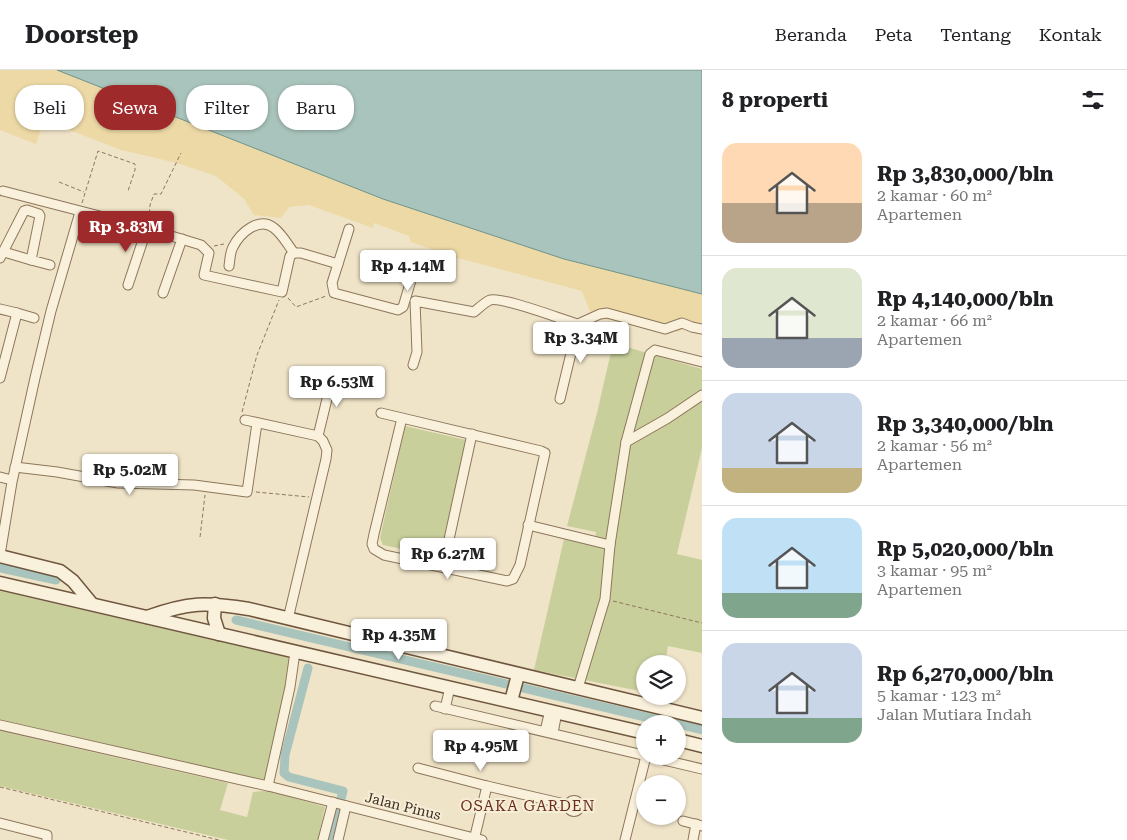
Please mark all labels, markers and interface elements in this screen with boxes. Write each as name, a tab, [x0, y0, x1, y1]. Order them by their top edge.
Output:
text: Doorstep	[25, 21, 138, 49]
text: Beranda	[775, 24, 847, 45]
text: Peta	[875, 24, 912, 45]
text: Tentang	[940, 24, 1011, 45]
text: Kontak	[1039, 24, 1102, 45]
chip: Beli	[15, 85, 84, 130]
chip: Sewa	[94, 85, 176, 130]
chip: Filter	[186, 85, 268, 130]
chip: Baru	[278, 85, 354, 130]
icon: filters	[1079, 86, 1107, 114]
text: 8 properti	[722, 88, 828, 112]
text: Rp 3,830,000/bln	[877, 162, 1054, 186]
icon: home	[762, 163, 822, 223]
text: 2 kamar · 60 m²	[877, 186, 992, 205]
text: Apartemen	[877, 205, 962, 224]
pin: Rp 3.83M	[74, 210, 178, 253]
text: Rp 3.83M	[89, 217, 163, 236]
pin: Rp 4.14M	[356, 250, 460, 292]
text: Rp 4.14M	[371, 256, 445, 275]
text: Rp 4,140,000/bln	[877, 287, 1054, 311]
icon: home	[762, 288, 822, 348]
text: 2 kamar · 66 m²	[877, 311, 992, 330]
pin: Rp 3.34M	[529, 322, 633, 364]
text: Rp 3.34M	[544, 328, 618, 347]
text: Apartemen	[877, 330, 962, 349]
pin: Rp 6.53M	[285, 366, 389, 408]
text: Rp 6.53M	[300, 372, 374, 391]
text: Rp 3,340,000/bln	[877, 412, 1054, 436]
icon: home	[762, 413, 822, 473]
text: 2 kamar · 56 m²	[877, 436, 992, 455]
pin: Rp 5.02M	[78, 454, 182, 496]
text: Apartemen	[877, 455, 962, 474]
text: Rp 5.02M	[93, 460, 167, 479]
text: Rp 5,020,000/bln	[877, 537, 1054, 561]
pin: Rp 6.27M	[396, 538, 500, 580]
icon: home	[762, 538, 822, 598]
text: Rp 6.27M	[411, 544, 485, 563]
text: 3 kamar · 95 m²	[877, 561, 992, 580]
text: Apartemen	[877, 580, 962, 599]
pin: Rp 4.35M	[347, 618, 451, 661]
text: Rp 4.35M	[362, 625, 436, 644]
map controls	[636, 655, 686, 825]
button: layers	[636, 655, 686, 705]
text: Rp 6,270,000/bln	[877, 662, 1054, 686]
icon: home	[762, 663, 822, 723]
text: 5 kamar · 123 m²	[877, 686, 1001, 705]
text: Jalan Mutiara Indah	[877, 705, 1032, 724]
button: +	[636, 715, 686, 765]
pin: Rp 4.95M	[429, 730, 533, 772]
text: Rp 4.95M	[444, 736, 518, 755]
button: −	[636, 775, 686, 825]
street label: Jalan Pinus	[364, 789, 443, 823]
district label: OSAKA GARDEN	[461, 797, 595, 815]

